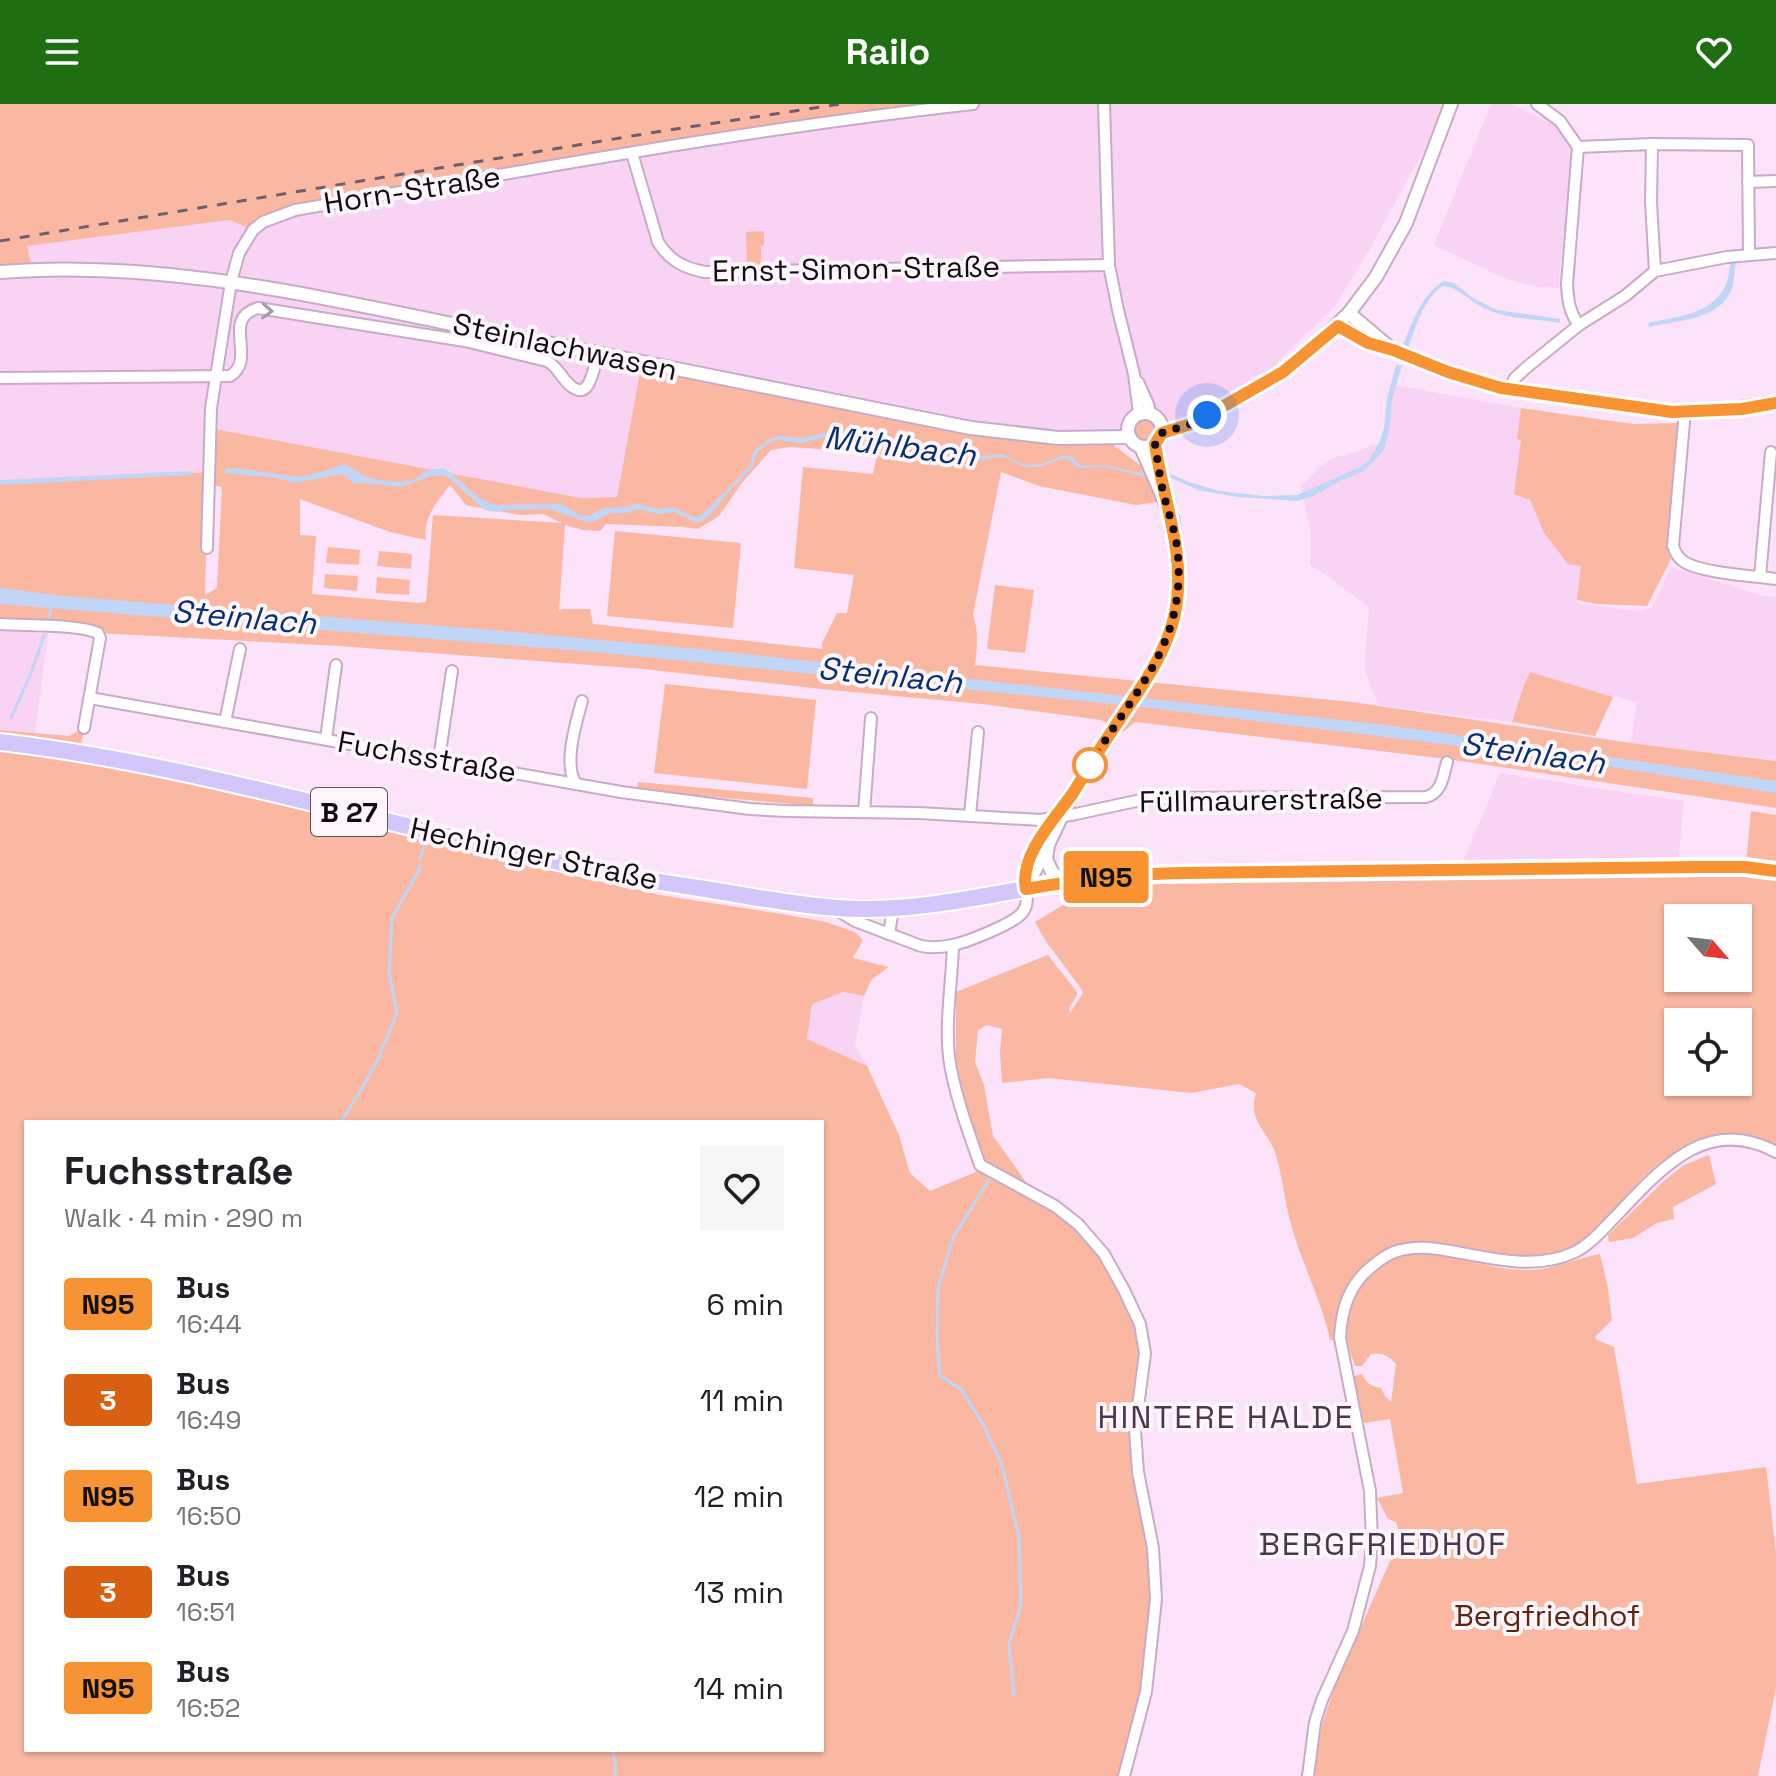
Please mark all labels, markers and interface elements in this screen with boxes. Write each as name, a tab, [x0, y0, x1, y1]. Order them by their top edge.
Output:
text: Railo	[846, 29, 930, 75]
icon: menu	[40, 30, 84, 74]
icon: heart	[1692, 30, 1736, 74]
street label: Horn-Straße	[321, 156, 503, 223]
street label: Ernst-Simon-Straße	[712, 246, 1000, 291]
one-way arrow	[261, 302, 274, 319]
street label: Steinlachwasen	[449, 304, 681, 389]
your location	[1187, 395, 1227, 435]
water label: Mühlbach	[822, 417, 979, 475]
water label: Steinlach	[170, 591, 319, 643]
water label: Steinlach	[816, 648, 965, 703]
street label: Fuchsstraße	[335, 722, 519, 791]
water label: Steinlach	[1459, 723, 1609, 783]
unlabelled marker	[1073, 748, 1107, 782]
street label: Füllmaurerstraße	[1139, 778, 1383, 821]
road number: B 27	[311, 788, 387, 836]
street label: Hechinger Straße	[407, 808, 662, 899]
line badge: N95	[1060, 851, 1152, 903]
text: N95	[1080, 859, 1132, 895]
north arrow	[1664, 904, 1752, 992]
map controls	[1664, 904, 1752, 1096]
button: locate	[1664, 1008, 1752, 1096]
button: heart	[700, 1146, 784, 1230]
text: Fuchsstraße	[64, 1147, 293, 1195]
text: Walk · 4 min · 290 m	[64, 1201, 303, 1235]
text: Bus	[176, 1268, 230, 1307]
text: 6 min	[706, 1285, 784, 1324]
text: N95	[82, 1286, 134, 1322]
text: 16:44	[176, 1307, 242, 1341]
text: Bus	[176, 1364, 230, 1403]
text: 11 min	[700, 1381, 784, 1420]
text: 3	[99, 1382, 117, 1418]
district label: HINTERE HALDE	[1097, 1397, 1355, 1437]
text: 16:49	[176, 1403, 242, 1437]
text: Bus	[176, 1460, 230, 1499]
text: 12 min	[694, 1477, 784, 1516]
text: N95	[82, 1478, 134, 1514]
text: 16:50	[176, 1499, 242, 1533]
district label: BERGFRIEDHOF	[1259, 1524, 1507, 1564]
text: Bus	[176, 1556, 230, 1595]
text: 13 min	[694, 1573, 784, 1612]
text: 3	[99, 1574, 117, 1610]
text: 16:51	[176, 1595, 235, 1629]
park label: Bergfriedhof	[1454, 1596, 1640, 1635]
text: Bus	[176, 1652, 230, 1691]
text: 14 min	[693, 1669, 784, 1708]
text: N95	[82, 1670, 134, 1706]
text: 16:52	[176, 1691, 240, 1725]

